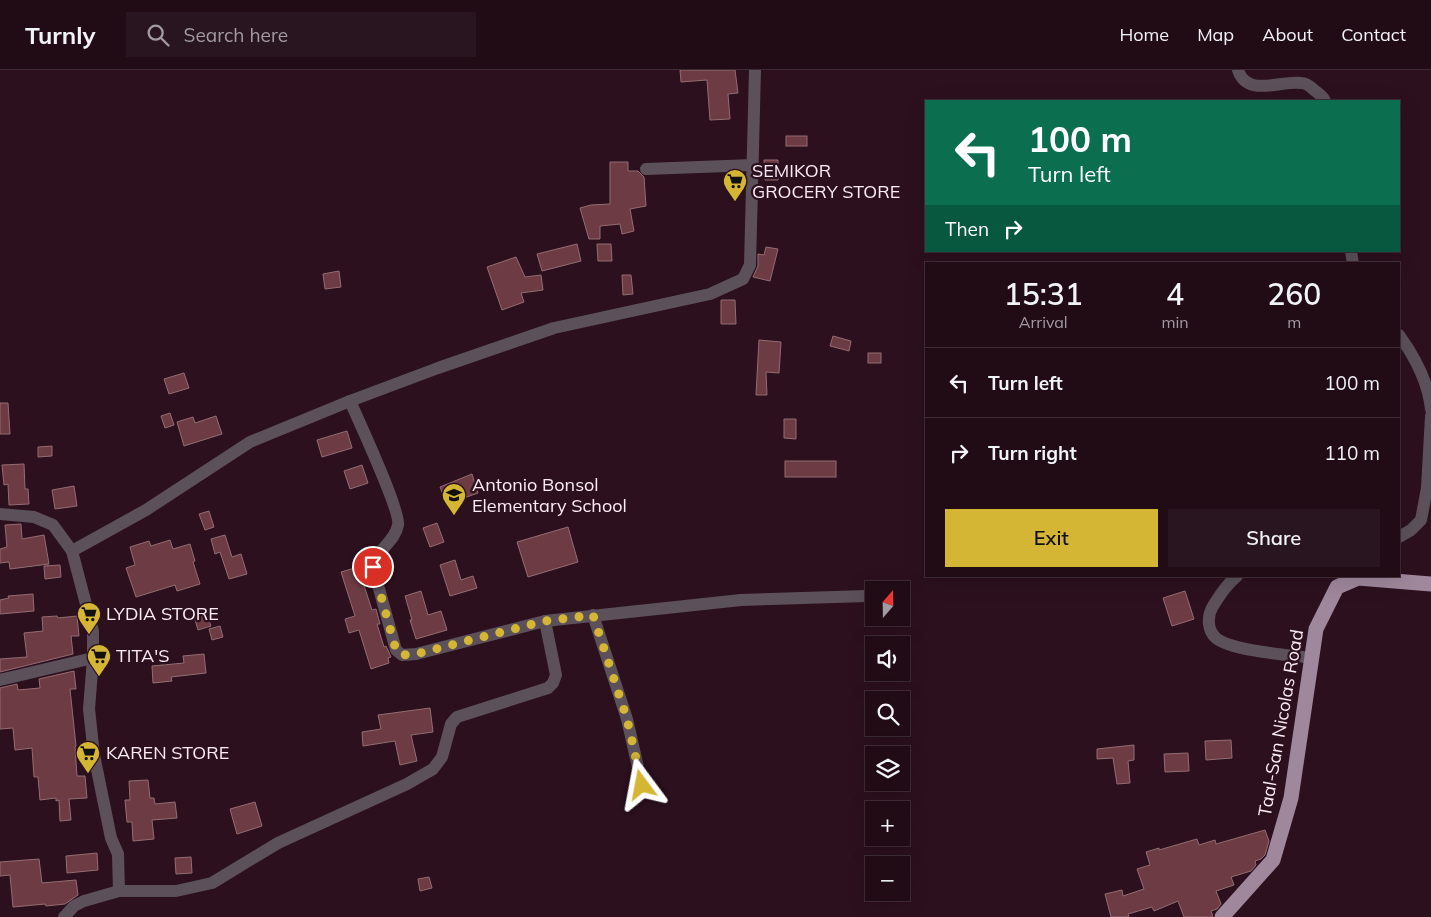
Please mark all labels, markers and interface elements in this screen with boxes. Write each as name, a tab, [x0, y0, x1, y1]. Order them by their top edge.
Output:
search box	[126, 12, 476, 57]
text: Turnly	[25, 20, 96, 50]
icon: search	[144, 21, 172, 49]
text: Search here	[184, 23, 288, 47]
text: Home	[1119, 23, 1169, 46]
text: Map	[1197, 23, 1234, 46]
text: About	[1262, 23, 1313, 46]
text: Contact	[1341, 23, 1406, 46]
text: 100 m	[1028, 117, 1132, 161]
icon: left	[945, 120, 1010, 185]
place label: SEMIKOR GROCERY STORE	[752, 159, 900, 203]
text: Turn left	[1028, 160, 1111, 188]
supermarket icon: SEMIKOR GROCERY STORE	[722, 168, 748, 202]
icon: right	[999, 215, 1027, 243]
text: Then	[945, 217, 989, 241]
text: 15:31	[1004, 275, 1083, 313]
text: 4	[1166, 275, 1184, 313]
text: 260	[1267, 275, 1321, 313]
text: Arrival	[1019, 312, 1068, 332]
text: min	[1161, 312, 1189, 332]
text: m	[1287, 312, 1301, 332]
icon: left	[945, 369, 973, 397]
text: Turn left	[988, 371, 1063, 395]
text: 100 m	[1324, 371, 1380, 395]
icon: right	[945, 439, 973, 467]
text: Turn right	[988, 441, 1077, 465]
text: 110 m	[1324, 441, 1380, 465]
place label: Antonio Bonsol Elementary School	[472, 473, 627, 517]
school or university icon: Antonio Bonsol Elementary School	[441, 482, 467, 516]
button: Exit	[945, 509, 1158, 567]
button: Share	[1168, 509, 1380, 567]
pin	[352, 546, 394, 588]
icon: arrive	[359, 553, 387, 581]
north arrow	[865, 581, 910, 626]
map controls	[865, 581, 910, 901]
supermarket icon: LYDIA STORE	[76, 601, 102, 635]
place label: LYDIA STORE	[106, 602, 219, 625]
street label: Taal-San Nicolas Road	[1253, 628, 1308, 818]
button: sound	[865, 636, 910, 681]
supermarket icon: TITA'S	[86, 643, 112, 677]
place label: TITA'S	[116, 644, 169, 667]
button: search	[865, 691, 910, 736]
supermarket icon: KAREN STORE	[75, 740, 101, 774]
place label: KAREN STORE	[106, 741, 229, 764]
button: layers	[865, 746, 910, 791]
position arrow	[615, 758, 667, 810]
button: +	[865, 801, 910, 846]
button: −	[865, 856, 910, 901]

